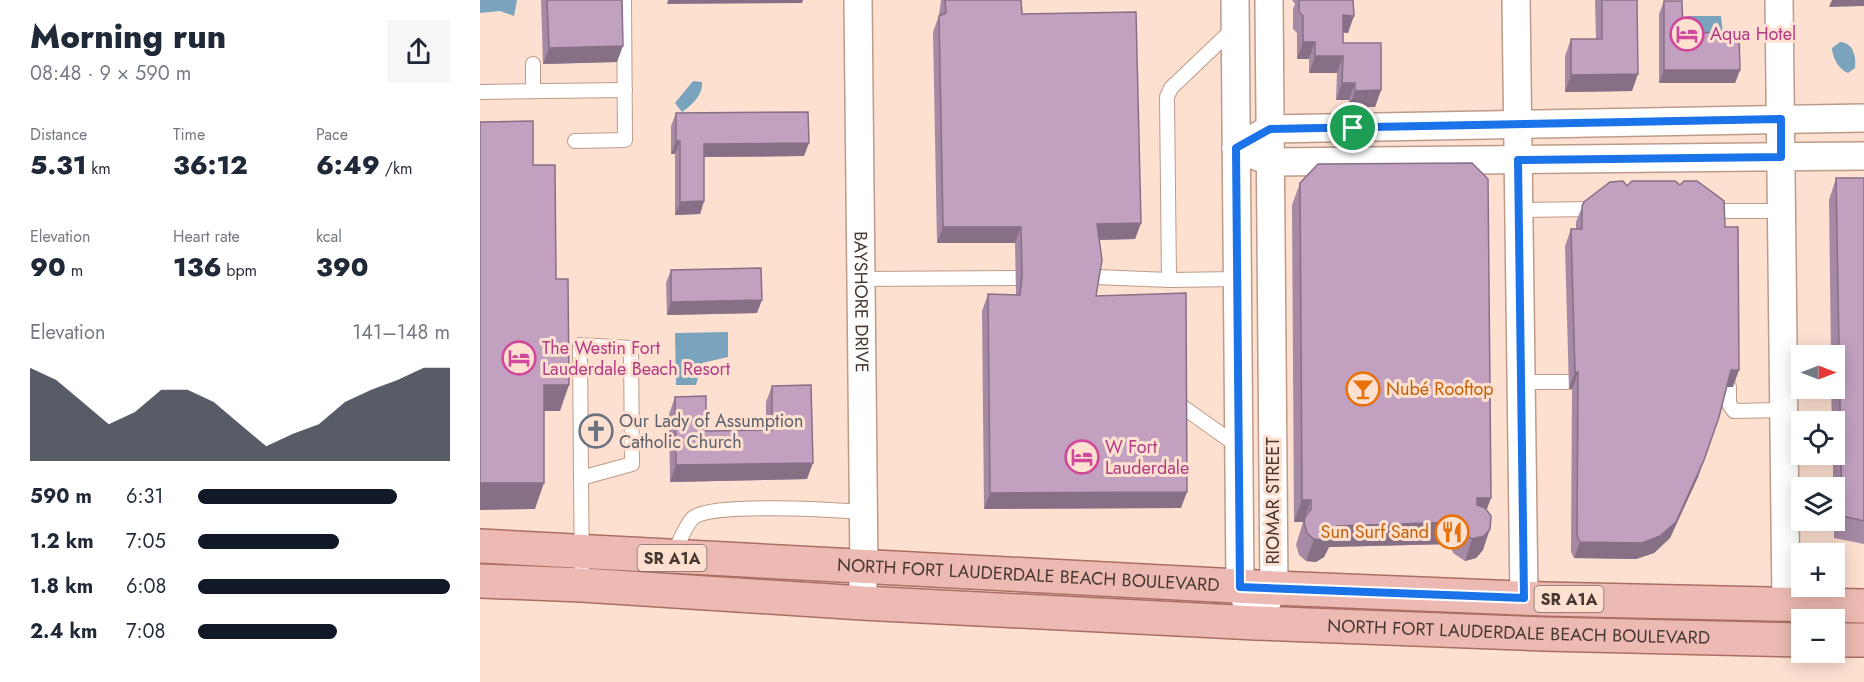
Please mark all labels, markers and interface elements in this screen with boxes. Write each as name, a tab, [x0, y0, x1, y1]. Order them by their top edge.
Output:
text: Morning run	[30, 13, 226, 60]
hotel icon: Aqua Hotel	[1669, 16, 1705, 52]
button: share	[387, 20, 450, 83]
place label: Aqua Hotel	[1710, 21, 1796, 47]
text: 08:48 · 9 × 590 m	[30, 59, 191, 88]
pin	[1327, 102, 1378, 153]
icon: arrive	[1336, 111, 1369, 144]
text: Distance	[30, 123, 87, 146]
text: Time	[173, 123, 205, 146]
text: Pace	[316, 123, 348, 146]
text: 5.31	[30, 146, 86, 184]
text: 36:12	[173, 146, 248, 184]
text: 6:49	[316, 146, 380, 184]
text: km	[86, 157, 111, 180]
text: /km	[380, 157, 412, 180]
text: Elevation	[30, 225, 90, 248]
text: Heart rate	[173, 225, 240, 248]
text: kcal	[316, 225, 342, 248]
street label: BAYSHORE DRIVE	[847, 231, 875, 373]
text: 90	[30, 248, 66, 286]
text: 136	[173, 248, 222, 286]
text: 390	[316, 248, 369, 286]
text: m	[66, 259, 83, 282]
text: bpm	[222, 259, 257, 282]
text: Elevation	[30, 318, 105, 347]
text: 141–148 m	[352, 318, 450, 347]
place label: The Westin Fort Lauderdale Beach Resort	[542, 335, 731, 382]
hotel icon: The Westin Fort Lauderdale Beach Resort	[501, 340, 537, 376]
north arrow	[1791, 345, 1845, 399]
map controls	[1791, 345, 1845, 663]
bar icon: Nubé Rooftop	[1345, 371, 1381, 407]
place label: Nubé Rooftop	[1386, 376, 1494, 402]
place label: Our Lady of Assumption Catholic Church	[619, 408, 803, 455]
button: locate	[1791, 411, 1845, 465]
church icon: Our Lady of Assumption Catholic Church	[578, 413, 614, 449]
place label: W Fort Lauderdale	[1105, 434, 1189, 481]
street label: RIOMAR STREET	[1260, 437, 1286, 565]
hotel icon: W Fort Lauderdale	[1064, 439, 1100, 475]
button: layers	[1791, 477, 1845, 531]
text: 590 m	[30, 482, 92, 511]
text: 6:31	[126, 482, 163, 511]
restaurant icon: Sun Surf Sand	[1434, 514, 1470, 550]
place label: Sun Surf Sand	[1321, 519, 1429, 545]
text: 1.2 km	[30, 527, 94, 556]
text: 7:05	[126, 527, 166, 556]
button: +	[1791, 543, 1845, 597]
road number: SR A1A	[638, 545, 706, 571]
street label: NORTH FORT LAUDERDALE BEACH BOULEVARD	[836, 552, 1220, 598]
text: 1.8 km	[30, 572, 93, 601]
text: 6:08	[126, 572, 166, 601]
road number: SR A1A	[1534, 586, 1604, 612]
button: −	[1791, 609, 1845, 663]
street label: NORTH FORT LAUDERDALE BEACH BOULEVARD	[1327, 613, 1710, 651]
text: 2.4 km	[30, 617, 97, 646]
text: 7:08	[126, 617, 165, 646]

